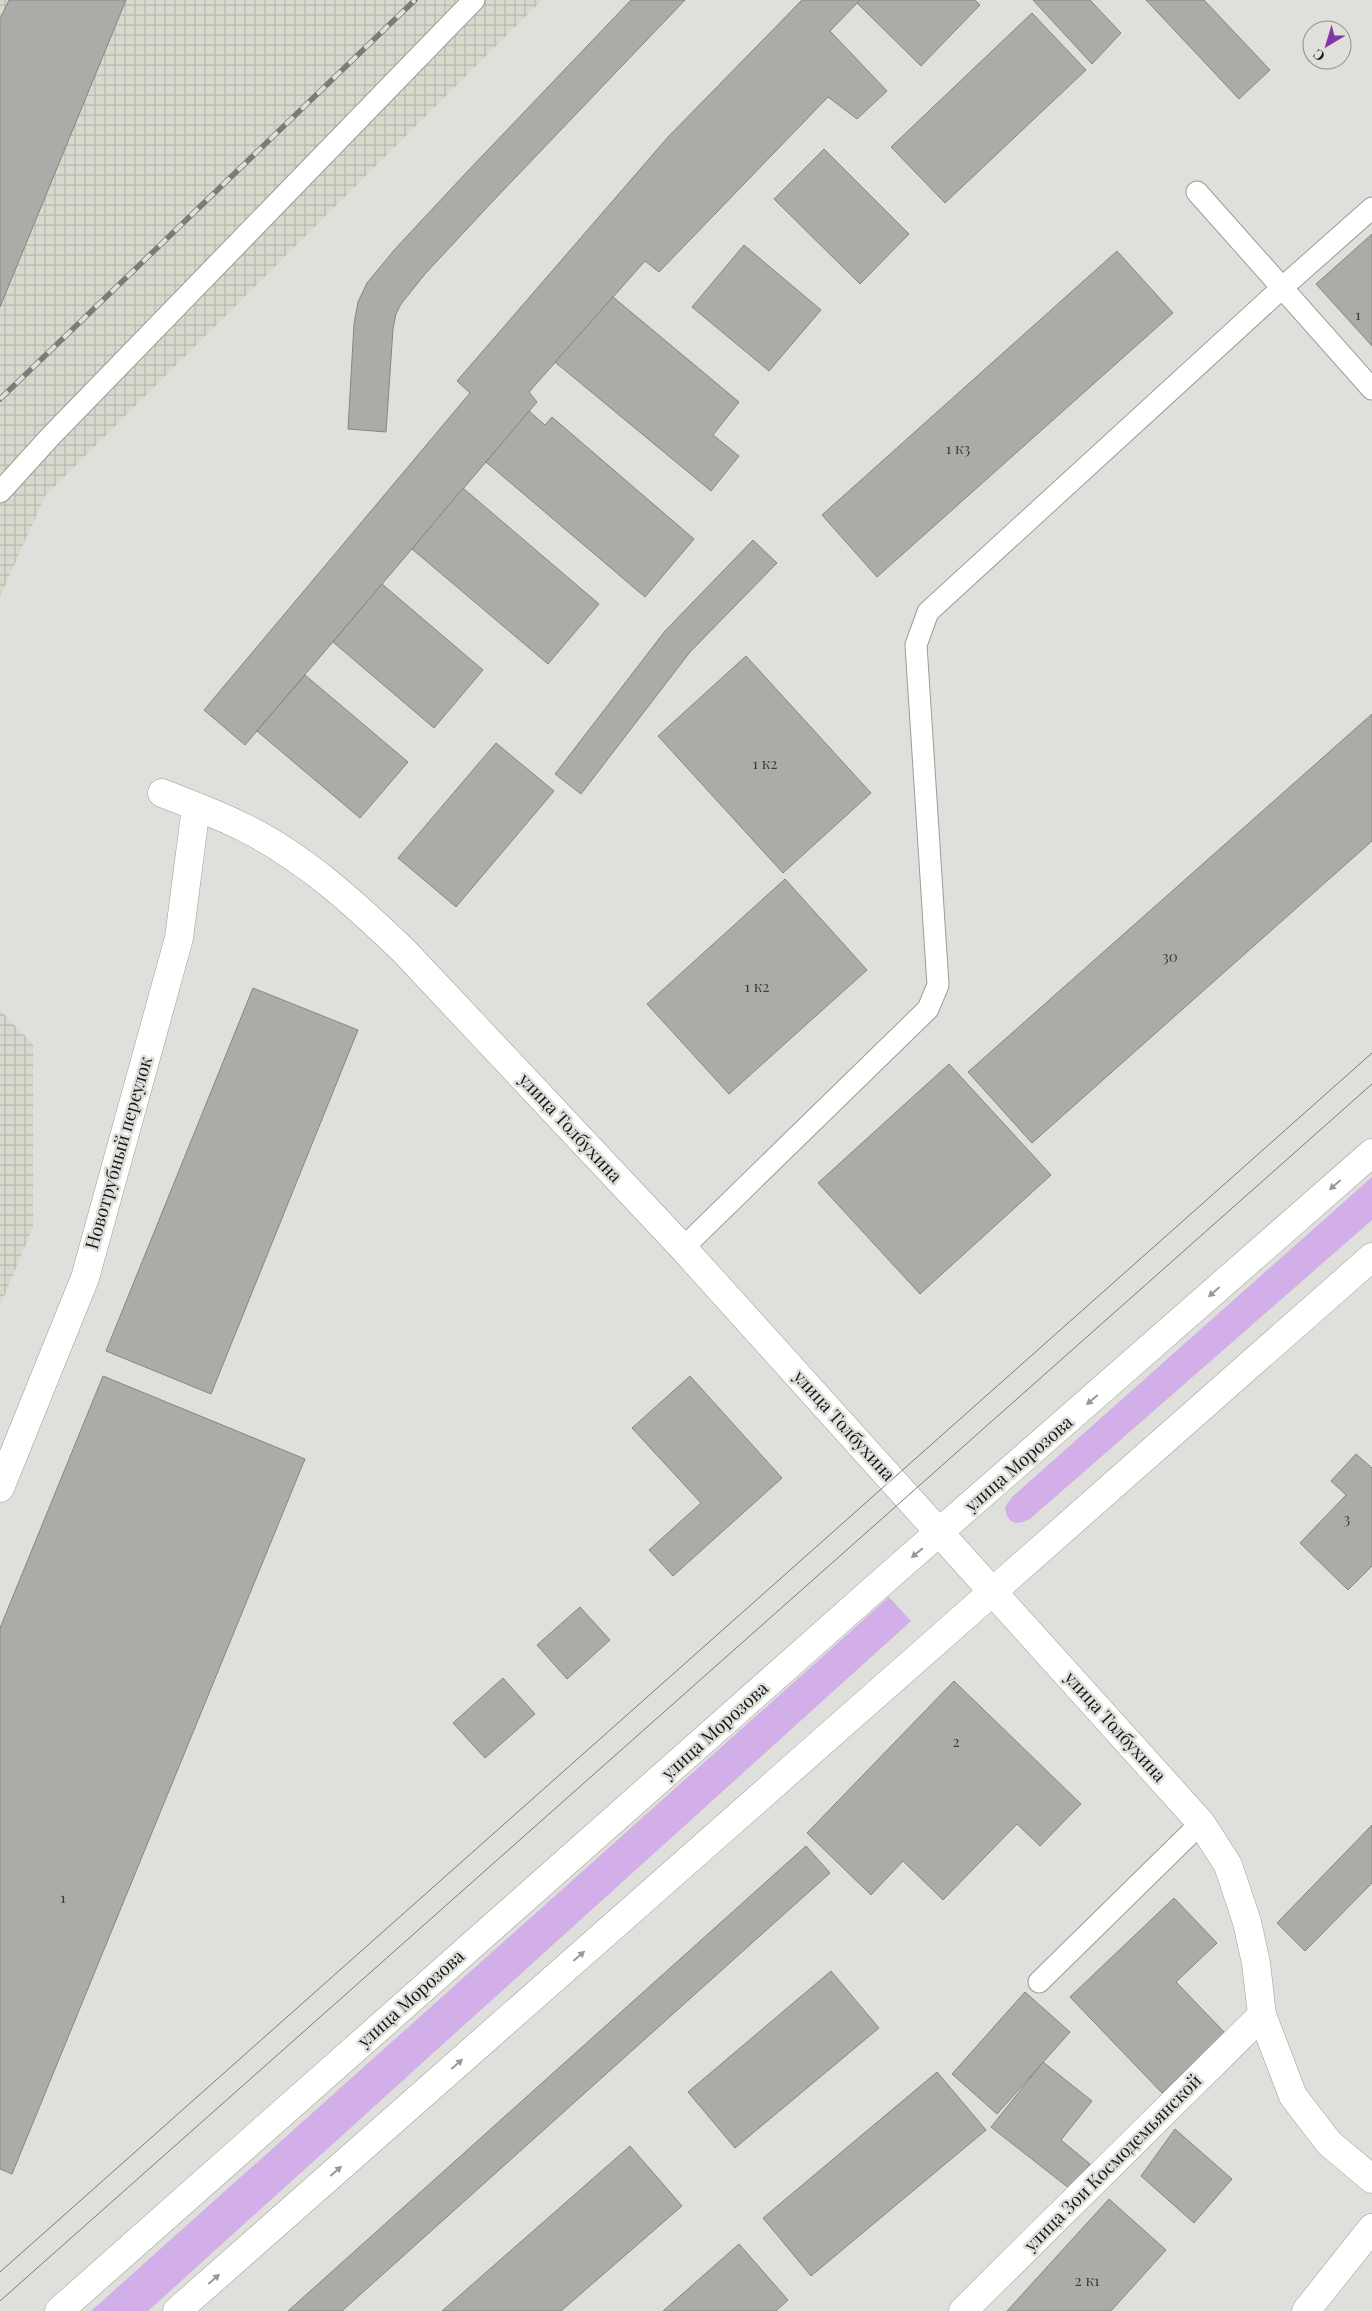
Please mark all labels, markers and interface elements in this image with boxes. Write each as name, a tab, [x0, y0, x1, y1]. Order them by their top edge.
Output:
north arrow	[1302, 20, 1352, 70]
text: С	[1309, 45, 1328, 66]
house number: 1	[1355, 304, 1361, 324]
house number: 1 к3	[946, 438, 971, 458]
house number: 1 к2	[752, 753, 778, 773]
house number: 30	[1162, 946, 1178, 966]
house number: 1 к2	[744, 976, 770, 996]
street label: Новотрубный переулок	[79, 1053, 157, 1252]
street label: улица Толбухина	[513, 1067, 628, 1187]
one-way arrow	[1330, 1179, 1342, 1191]
one-way arrow	[1207, 1287, 1220, 1298]
street label: улица Толбухина	[788, 1364, 901, 1486]
one-way arrow	[1086, 1394, 1098, 1406]
street label: улица Морозова	[959, 1410, 1077, 1517]
house number: 3	[1344, 1508, 1351, 1528]
one-way arrow	[911, 1547, 923, 1558]
street label: улица Толбухина	[1059, 1665, 1172, 1787]
street label: улица Морозова	[655, 1676, 773, 1785]
house number: 2	[952, 1731, 960, 1751]
house number: 1	[60, 1887, 66, 1907]
street label: улица Морозова	[351, 1944, 469, 2053]
one-way arrow	[573, 1950, 585, 1962]
one-way arrow	[451, 2058, 463, 2070]
street label: улица Зои Космодемьянской	[1018, 2068, 1206, 2257]
one-way arrow	[329, 2165, 341, 2177]
house number: 2 к1	[1074, 2270, 1100, 2290]
one-way arrow	[207, 2273, 219, 2285]

